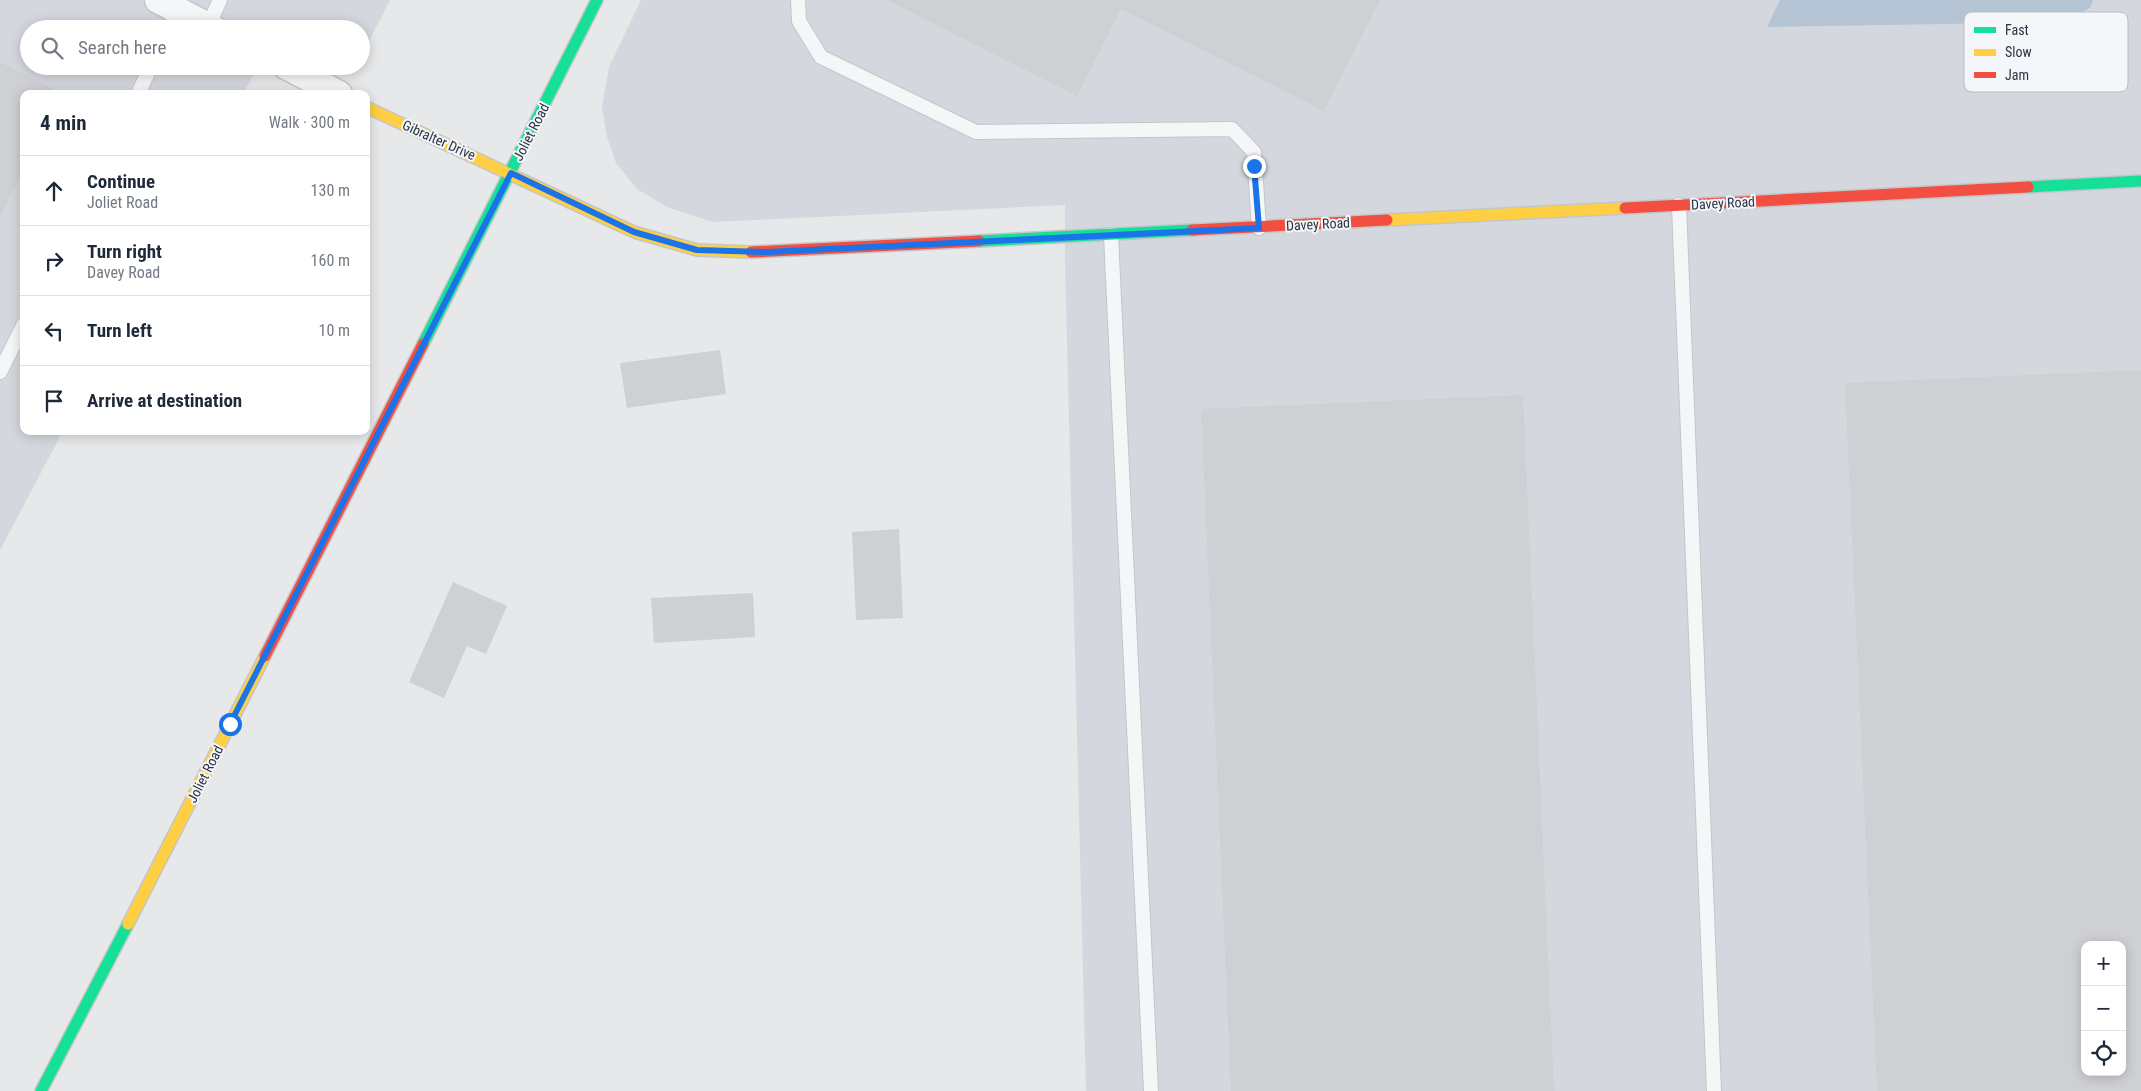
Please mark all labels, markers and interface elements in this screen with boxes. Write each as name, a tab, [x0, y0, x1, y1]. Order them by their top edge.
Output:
legend	[1964, 12, 2128, 92]
search box	[20, 20, 370, 75]
text: Fast	[2005, 22, 2029, 38]
icon: search	[38, 34, 66, 62]
text: Search here	[78, 36, 166, 59]
text: Slow	[2005, 44, 2032, 60]
text: Jam	[2005, 67, 2029, 83]
street label: Joliet Road	[510, 101, 552, 163]
text: 4 min	[40, 111, 87, 135]
text: Walk · 300 m	[269, 113, 350, 132]
street label: Gibralter Drive	[400, 117, 478, 163]
route end	[1243, 155, 1266, 178]
text: Continue	[87, 170, 155, 193]
icon: ahead	[40, 177, 68, 205]
text: 130 m	[311, 181, 350, 200]
text: Joliet Road	[87, 193, 158, 212]
street label: Davey Road	[1691, 193, 1755, 213]
street label: Davey Road	[1286, 214, 1350, 234]
text: Turn right	[87, 240, 162, 263]
icon: right	[40, 247, 68, 275]
text: 160 m	[311, 251, 350, 270]
text: Davey Road	[87, 263, 160, 282]
icon: left	[40, 317, 68, 345]
text: Turn left	[87, 319, 152, 342]
text: 10 m	[318, 321, 350, 340]
icon: arrive	[40, 387, 68, 415]
text: Arrive at destination	[87, 389, 242, 412]
route start	[219, 713, 242, 736]
street label: Joliet Road	[184, 743, 226, 805]
map controls	[2081, 941, 2126, 1076]
button: +	[2081, 941, 2126, 986]
button: −	[2081, 986, 2126, 1031]
button: locate	[2081, 1031, 2126, 1076]

